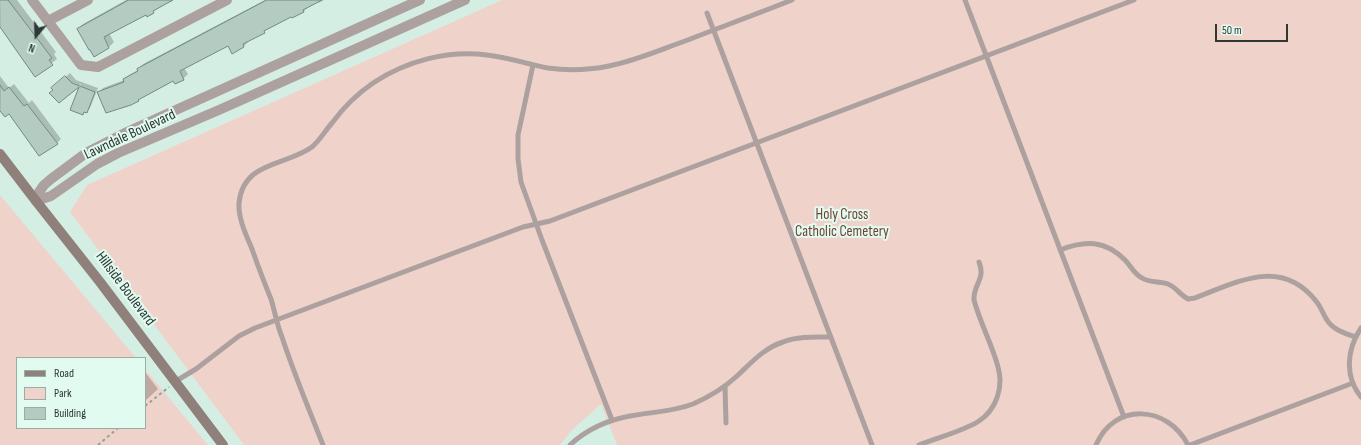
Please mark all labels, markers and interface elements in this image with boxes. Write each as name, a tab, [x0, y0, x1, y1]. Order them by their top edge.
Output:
north arrow	[16, 16, 56, 56]
scale bar	[1217, 16, 1290, 42]
text: 50 m	[1222, 23, 1242, 38]
text: N	[27, 41, 37, 55]
street label: Lawndale Boulevard	[81, 106, 179, 164]
park label: Holy Cross Catholic Cemetery	[795, 206, 889, 241]
street label: Hillside Boulevard	[91, 248, 159, 330]
legend	[16, 357, 146, 429]
text: Road	[54, 366, 74, 381]
text: Park	[54, 386, 72, 401]
text: Building	[54, 406, 86, 421]

